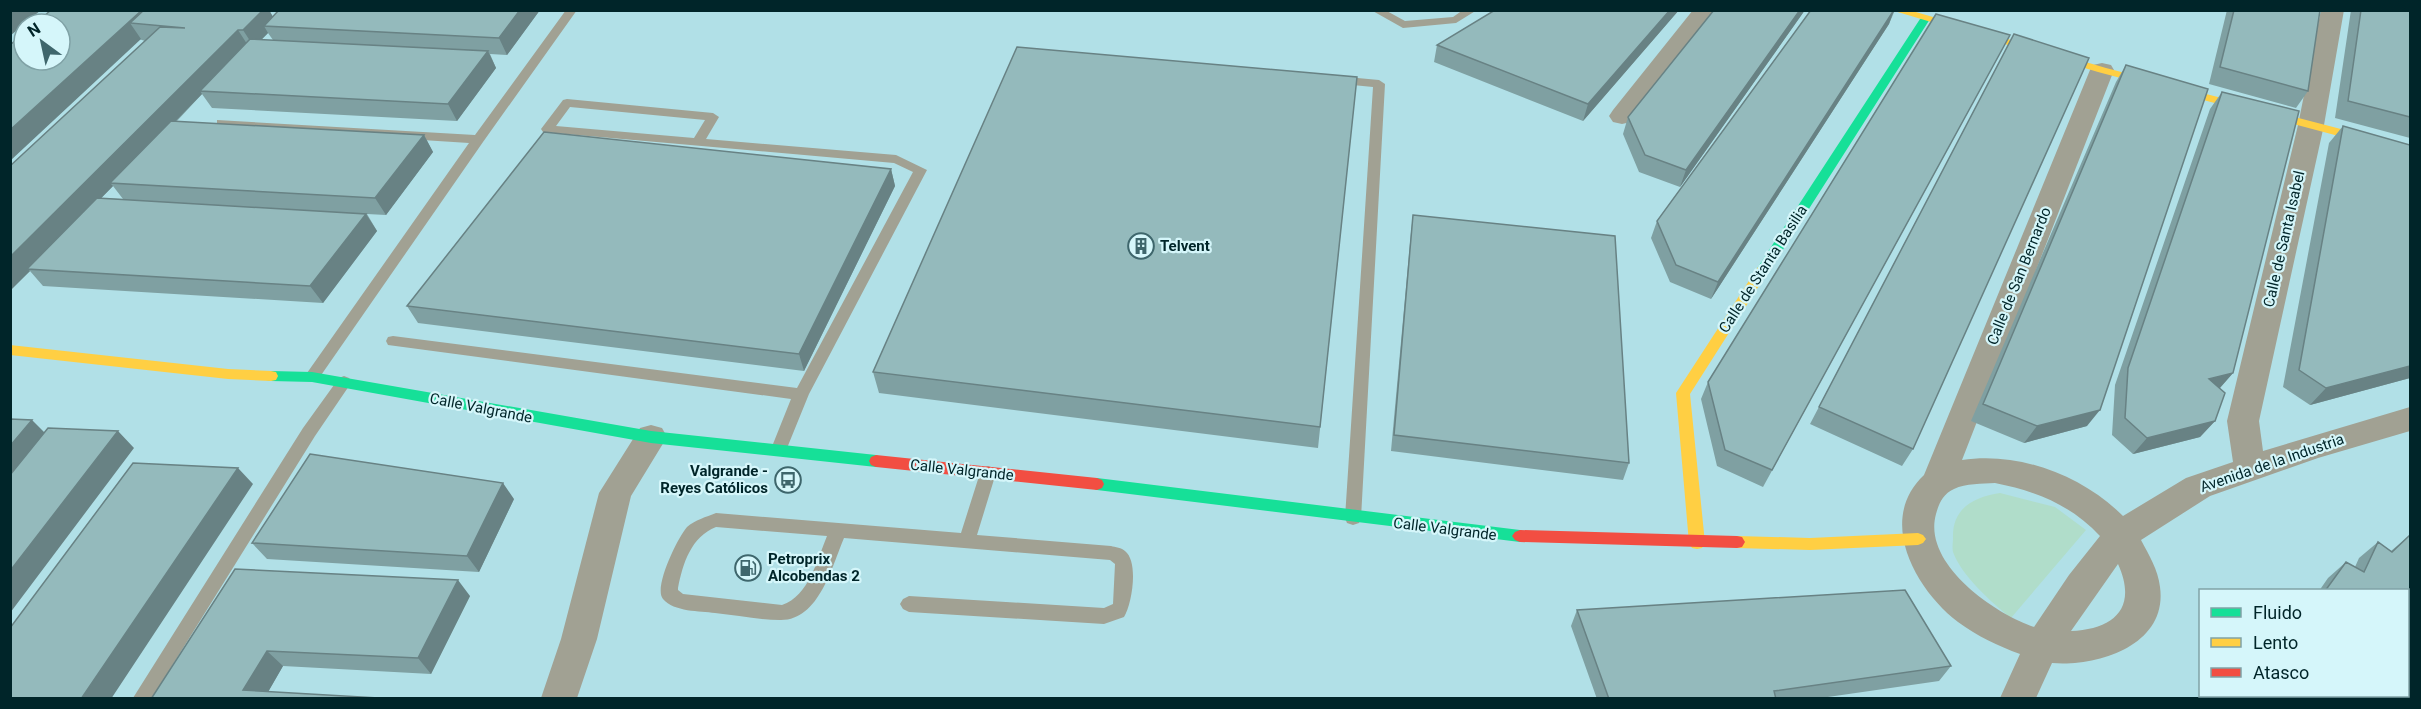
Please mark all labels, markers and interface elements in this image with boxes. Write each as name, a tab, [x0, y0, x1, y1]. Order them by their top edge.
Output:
north arrow	[12, 12, 72, 72]
text: N	[24, 19, 44, 41]
street label: Calle de Santa Isabel	[2260, 169, 2308, 309]
street label: Calle de Stanta Basilia	[1715, 202, 1811, 336]
street label: Calle de San Bernardo	[1983, 205, 2055, 347]
building icon: Telvent	[1126, 231, 1156, 261]
place label: Telvent	[1160, 237, 1210, 255]
street label: Calle Valgrande	[428, 389, 534, 427]
street label: Avenida de la Industria	[2198, 430, 2346, 496]
street label: Calle Valgrande	[909, 456, 1015, 484]
place label: Valgrande - Reyes Católicos	[660, 462, 768, 497]
bus stop icon: Valgrande - Reyes Católicos	[773, 465, 803, 495]
street label: Calle Valgrande	[1392, 514, 1498, 544]
place label: Petroprix Alcobendas 2	[768, 550, 860, 585]
fuel station icon: Petroprix Alcobendas 2	[733, 553, 763, 583]
legend	[2199, 589, 2409, 697]
text: Fluido	[2253, 602, 2302, 623]
text: Lento	[2253, 632, 2298, 653]
text: Atasco	[2253, 662, 2309, 683]

